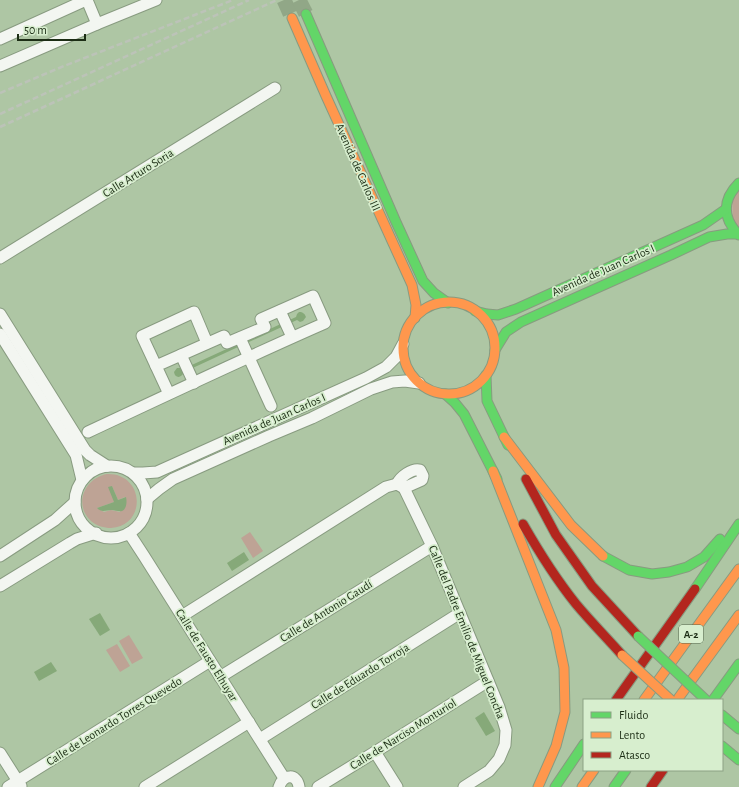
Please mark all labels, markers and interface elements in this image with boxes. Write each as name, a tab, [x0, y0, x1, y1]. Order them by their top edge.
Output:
scale bar	[18, 16, 85, 42]
text: 50 m	[24, 24, 47, 36]
street label: Avenida de Carlos III	[333, 122, 383, 212]
street label: Calle Arturo Soria	[100, 146, 176, 200]
street label: Avenida de Juan Carlos I	[550, 242, 656, 298]
street label: Avenida de Juan Carlos I	[221, 391, 327, 447]
street label: Calle del Padre Emilio de Miguel Concha	[427, 544, 508, 721]
street label: Calle de Antonio Gaudí	[278, 578, 374, 644]
street label: Calle de Fausto Elhuyar	[173, 607, 240, 704]
road number: A-2	[679, 625, 703, 643]
street label: Calle de Eduardo Torroja	[309, 641, 412, 712]
street label: Calle de Leonardo Torres Quevedo	[44, 674, 184, 769]
street label: Calle de Narciso Monturiol	[348, 696, 458, 772]
legend	[583, 699, 723, 771]
text: Fluido	[619, 709, 648, 721]
text: Lento	[619, 729, 645, 741]
text: Atasco	[619, 749, 650, 761]

